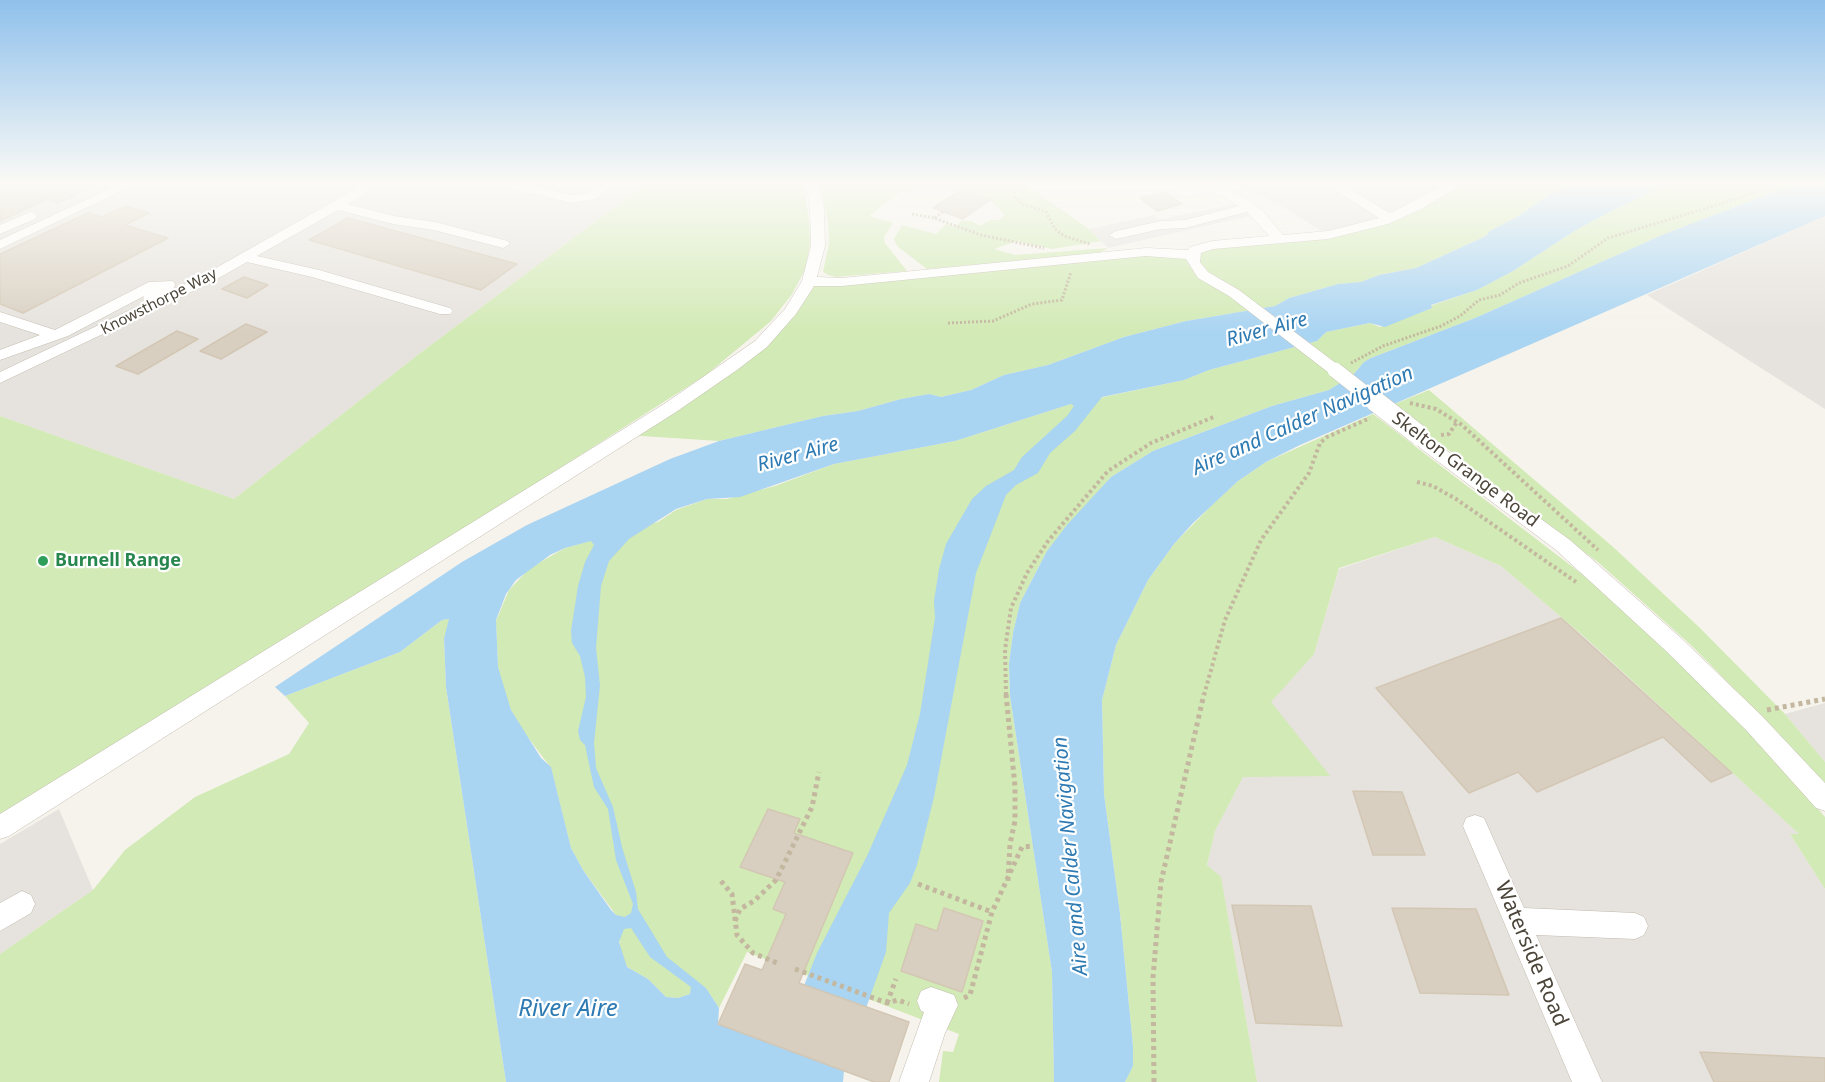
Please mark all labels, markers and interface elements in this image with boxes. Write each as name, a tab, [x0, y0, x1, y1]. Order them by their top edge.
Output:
street label: Knowsthorpe Way	[98, 265, 220, 339]
water label: River Aire	[1224, 308, 1310, 352]
water label: Aire and Calder Navigation	[1189, 361, 1417, 481]
street label: Skelton Grange Road	[1387, 408, 1543, 532]
water label: River Aire	[755, 433, 841, 477]
place label: Burnell Range	[55, 550, 181, 572]
marker: Burnell Range	[36, 554, 50, 568]
water label: Aire and Calder Navigation	[1049, 736, 1093, 976]
street label: Waterside Road	[1489, 878, 1573, 1030]
water label: River Aire	[518, 995, 618, 1023]

